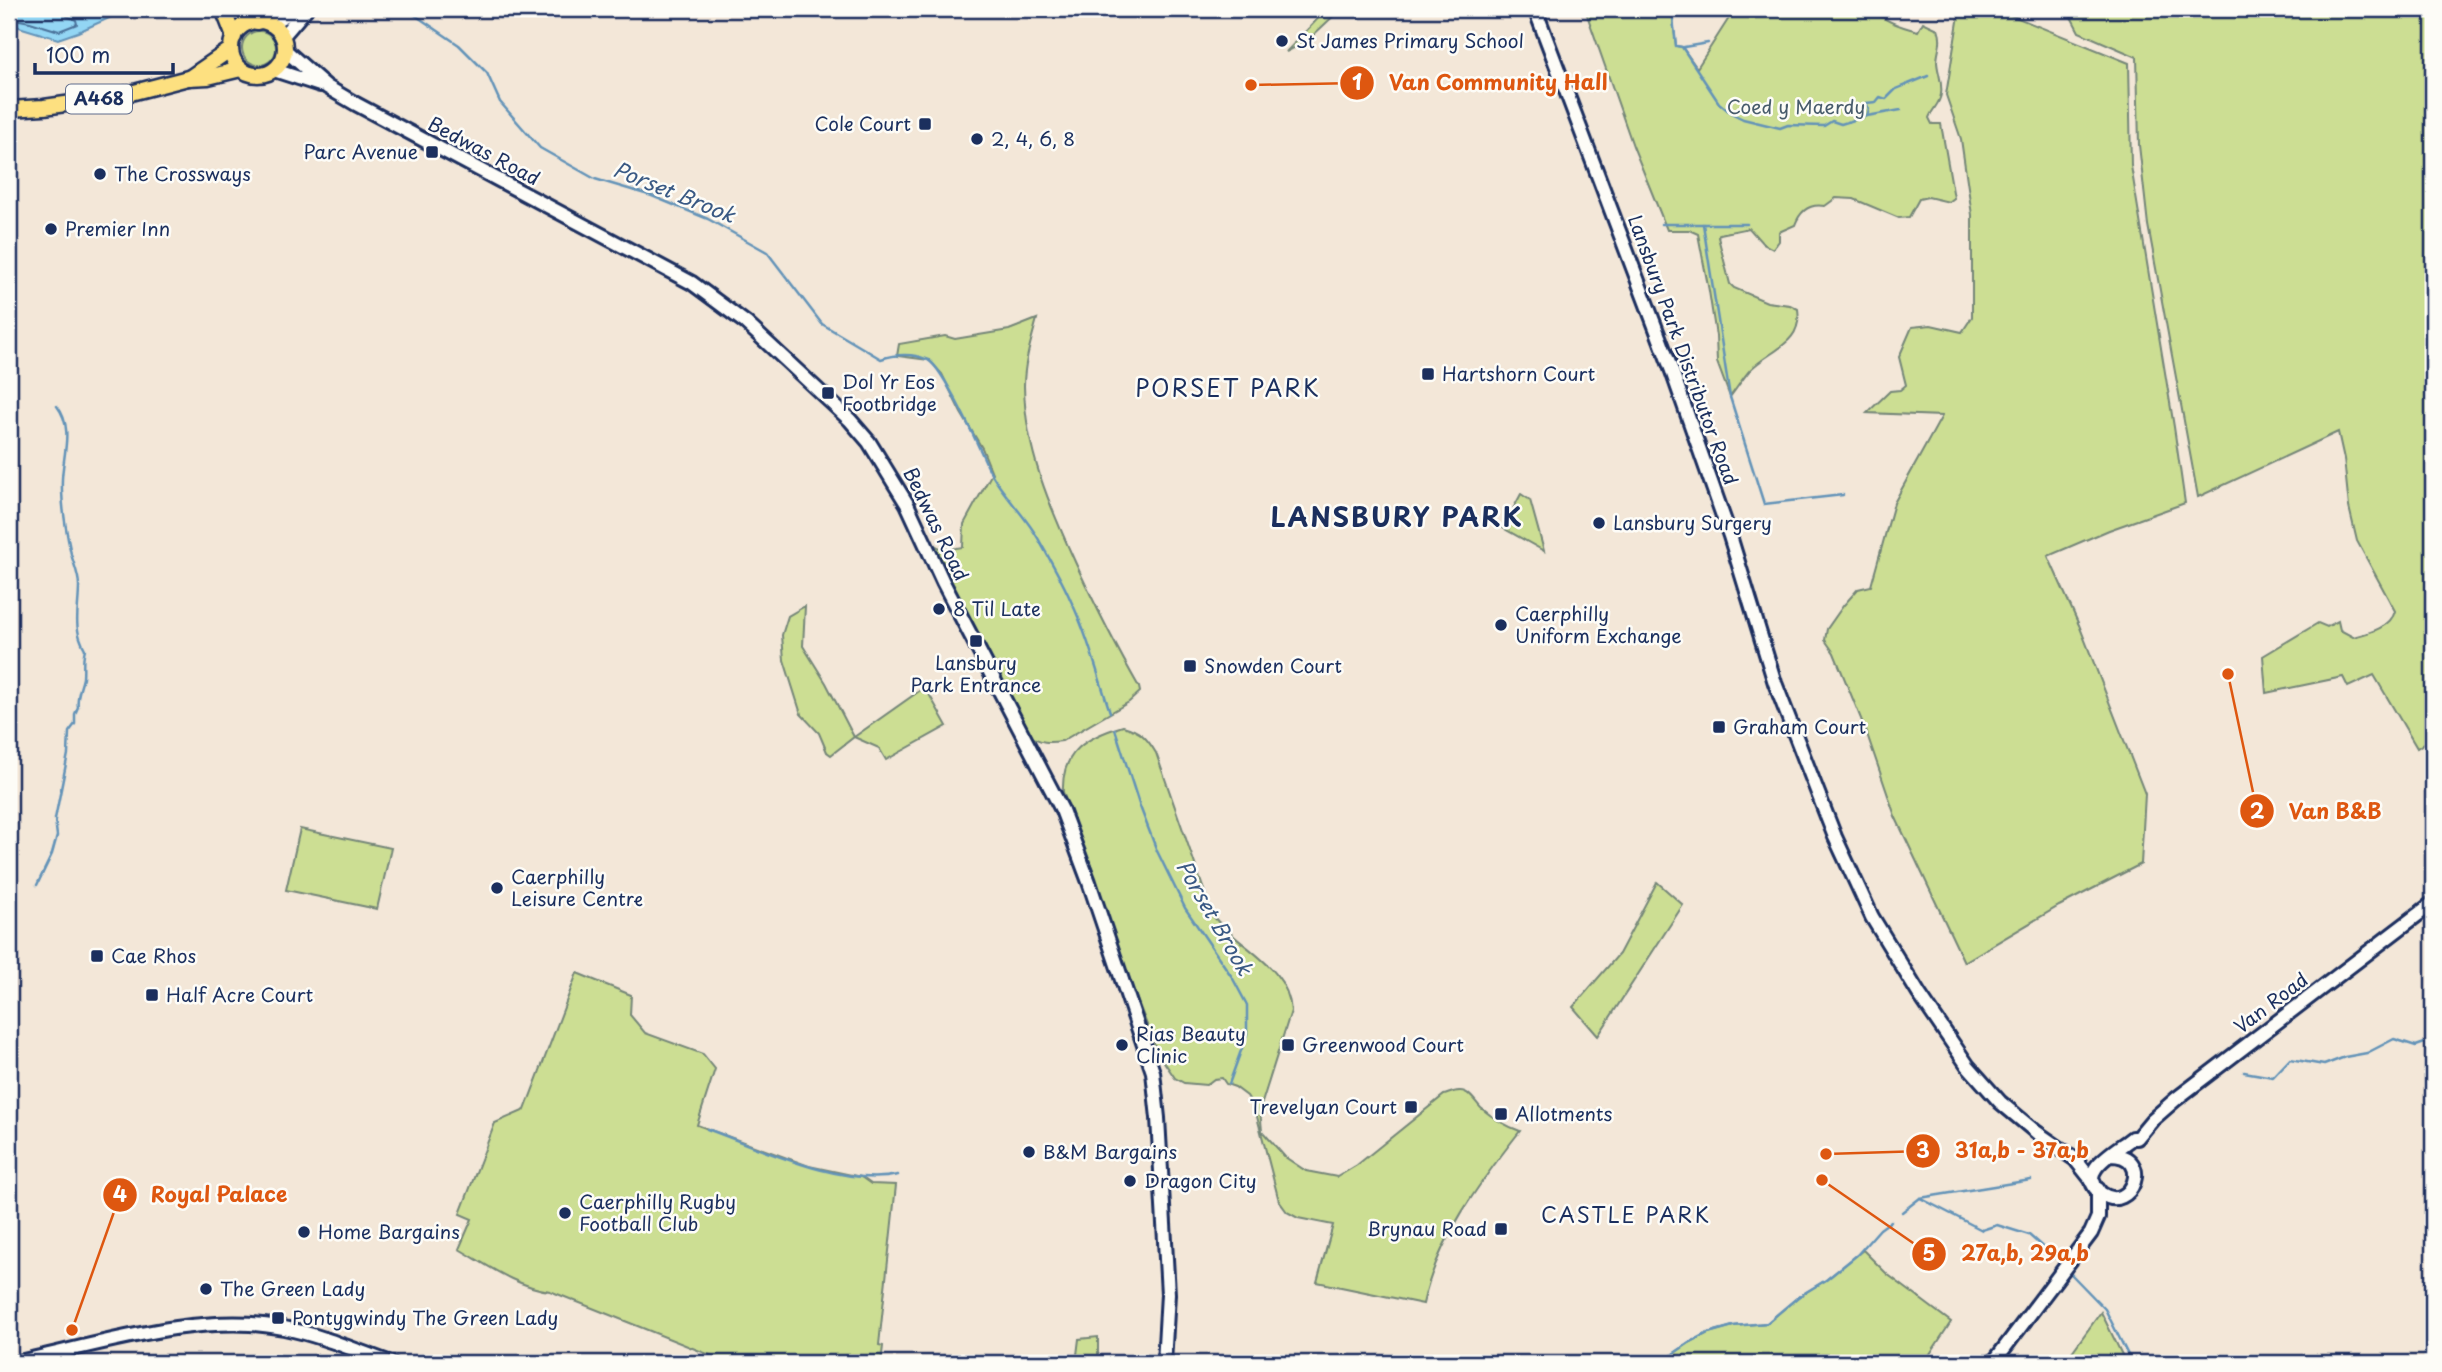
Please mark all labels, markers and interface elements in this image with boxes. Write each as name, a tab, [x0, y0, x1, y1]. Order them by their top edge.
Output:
place label: St James Primary School	[1296, 26, 1524, 54]
scale bar	[35, 32, 173, 76]
marker: St James Primary School	[1274, 33, 1290, 49]
text: 100 m	[46, 38, 110, 70]
callout: Van Community Hall	[1340, 62, 1621, 104]
text: 1	[1352, 65, 1362, 97]
text: Van Community Hall	[1389, 65, 1607, 97]
road number: A468	[66, 84, 132, 114]
park label: Coed y Maerdy	[1727, 92, 1865, 120]
street label: Bedwas Road	[423, 109, 545, 191]
place label: Cole Court	[815, 109, 911, 137]
marker: Cole Court	[917, 116, 933, 132]
place label: 2, 4, 6, 8	[991, 124, 1075, 152]
marker: 2, 4, 6, 8	[969, 131, 985, 147]
place label: Parc Avenue	[303, 137, 418, 165]
marker: Parc Avenue	[424, 144, 440, 160]
water label: Porset Brook	[609, 152, 741, 230]
place label: The Crossways	[114, 159, 251, 187]
marker: The Crossways	[92, 166, 108, 182]
street label: Lansbury Park Distributor Road	[1622, 211, 1746, 489]
place label: Premier Inn	[65, 214, 170, 242]
marker: Premier Inn	[43, 221, 59, 237]
place label: Hartshorn Court	[1442, 359, 1595, 387]
marker: Hartshorn Court	[1420, 366, 1436, 382]
place label: Dol Yr Eos Footbridge	[842, 367, 937, 417]
district label: PORSET PARK	[1135, 370, 1321, 405]
marker: Dol Yr Eos Footbridge	[820, 385, 836, 401]
street label: Bedwas Road	[897, 462, 977, 585]
district label: LANSBURY PARK	[1271, 497, 1523, 536]
place label: Lansbury Surgery	[1613, 508, 1772, 536]
marker: Lansbury Surgery	[1591, 515, 1607, 531]
place label: 8 Til Late	[953, 594, 1041, 622]
place label: Caerphilly Uniform Exchange	[1515, 599, 1682, 649]
marker: 8 Til Late	[931, 601, 947, 617]
marker: Caerphilly Uniform Exchange	[1493, 617, 1509, 633]
marker: Lansbury Park Entrance	[968, 633, 984, 649]
place label: Lansbury Park Entrance	[911, 648, 1041, 698]
place label: Snowden Court	[1204, 651, 1342, 679]
marker: Snowden Court	[1182, 658, 1198, 674]
place label: Graham Court	[1733, 712, 1867, 740]
marker: Graham Court	[1711, 719, 1727, 735]
callout: Van B&B	[2239, 790, 2396, 832]
text: 2	[2250, 794, 2265, 826]
text: Van B&B	[2288, 794, 2382, 826]
water label: Porset Brook	[1170, 853, 1262, 982]
place label: Caerphilly Leisure Centre	[511, 862, 643, 912]
marker: Caerphilly Leisure Centre	[489, 880, 505, 896]
place label: Cae Rhos	[111, 941, 196, 969]
marker: Cae Rhos	[89, 948, 105, 964]
street label: Van Road	[2227, 965, 2313, 1039]
place label: Half Acre Court	[166, 980, 313, 1008]
marker: Half Acre Court	[144, 987, 160, 1003]
place label: Rias Beauty Clinic	[1136, 1019, 1246, 1069]
place label: Greenwood Court	[1302, 1030, 1464, 1058]
marker: Rias Beauty Clinic	[1114, 1037, 1130, 1053]
marker: Greenwood Court	[1280, 1037, 1296, 1053]
place label: Trevelyan Court	[1250, 1092, 1397, 1120]
marker: Trevelyan Court	[1403, 1099, 1419, 1115]
place label: Allotments	[1515, 1099, 1613, 1127]
marker: Allotments	[1493, 1106, 1509, 1122]
callout: 31a,b - 37a,b	[1906, 1130, 2103, 1172]
text: 3	[1916, 1133, 1930, 1165]
text: 31a,b - 37a,b	[1955, 1133, 2089, 1165]
place label: B&M Bargains	[1043, 1137, 1177, 1165]
marker: B&M Bargains	[1021, 1144, 1037, 1160]
place label: Dragon City	[1144, 1166, 1257, 1194]
marker: Dragon City	[1122, 1173, 1138, 1189]
callout: Royal Palace	[102, 1174, 302, 1216]
text: 4	[113, 1177, 127, 1209]
text: Royal Palace	[151, 1177, 287, 1209]
place label: Caerphilly Rugby Football Club	[579, 1187, 736, 1237]
district label: CASTLE PARK	[1541, 1198, 1711, 1230]
marker: Caerphilly Rugby Football Club	[557, 1205, 573, 1221]
place label: Brynau Road	[1367, 1214, 1487, 1242]
place label: Home Bargains	[318, 1217, 460, 1245]
marker: Brynau Road	[1493, 1221, 1509, 1237]
marker: Home Bargains	[296, 1224, 312, 1240]
callout: 27a,b, 29a,b	[1912, 1233, 2103, 1275]
text: 5	[1922, 1236, 1936, 1268]
text: 27a,b, 29a,b	[1961, 1236, 2089, 1268]
place label: The Green Lady	[220, 1274, 365, 1302]
marker: The Green Lady	[198, 1281, 214, 1297]
place label: Pontygwindy The Green Lady	[292, 1303, 559, 1331]
marker: Pontygwindy The Green Lady	[270, 1310, 286, 1326]

